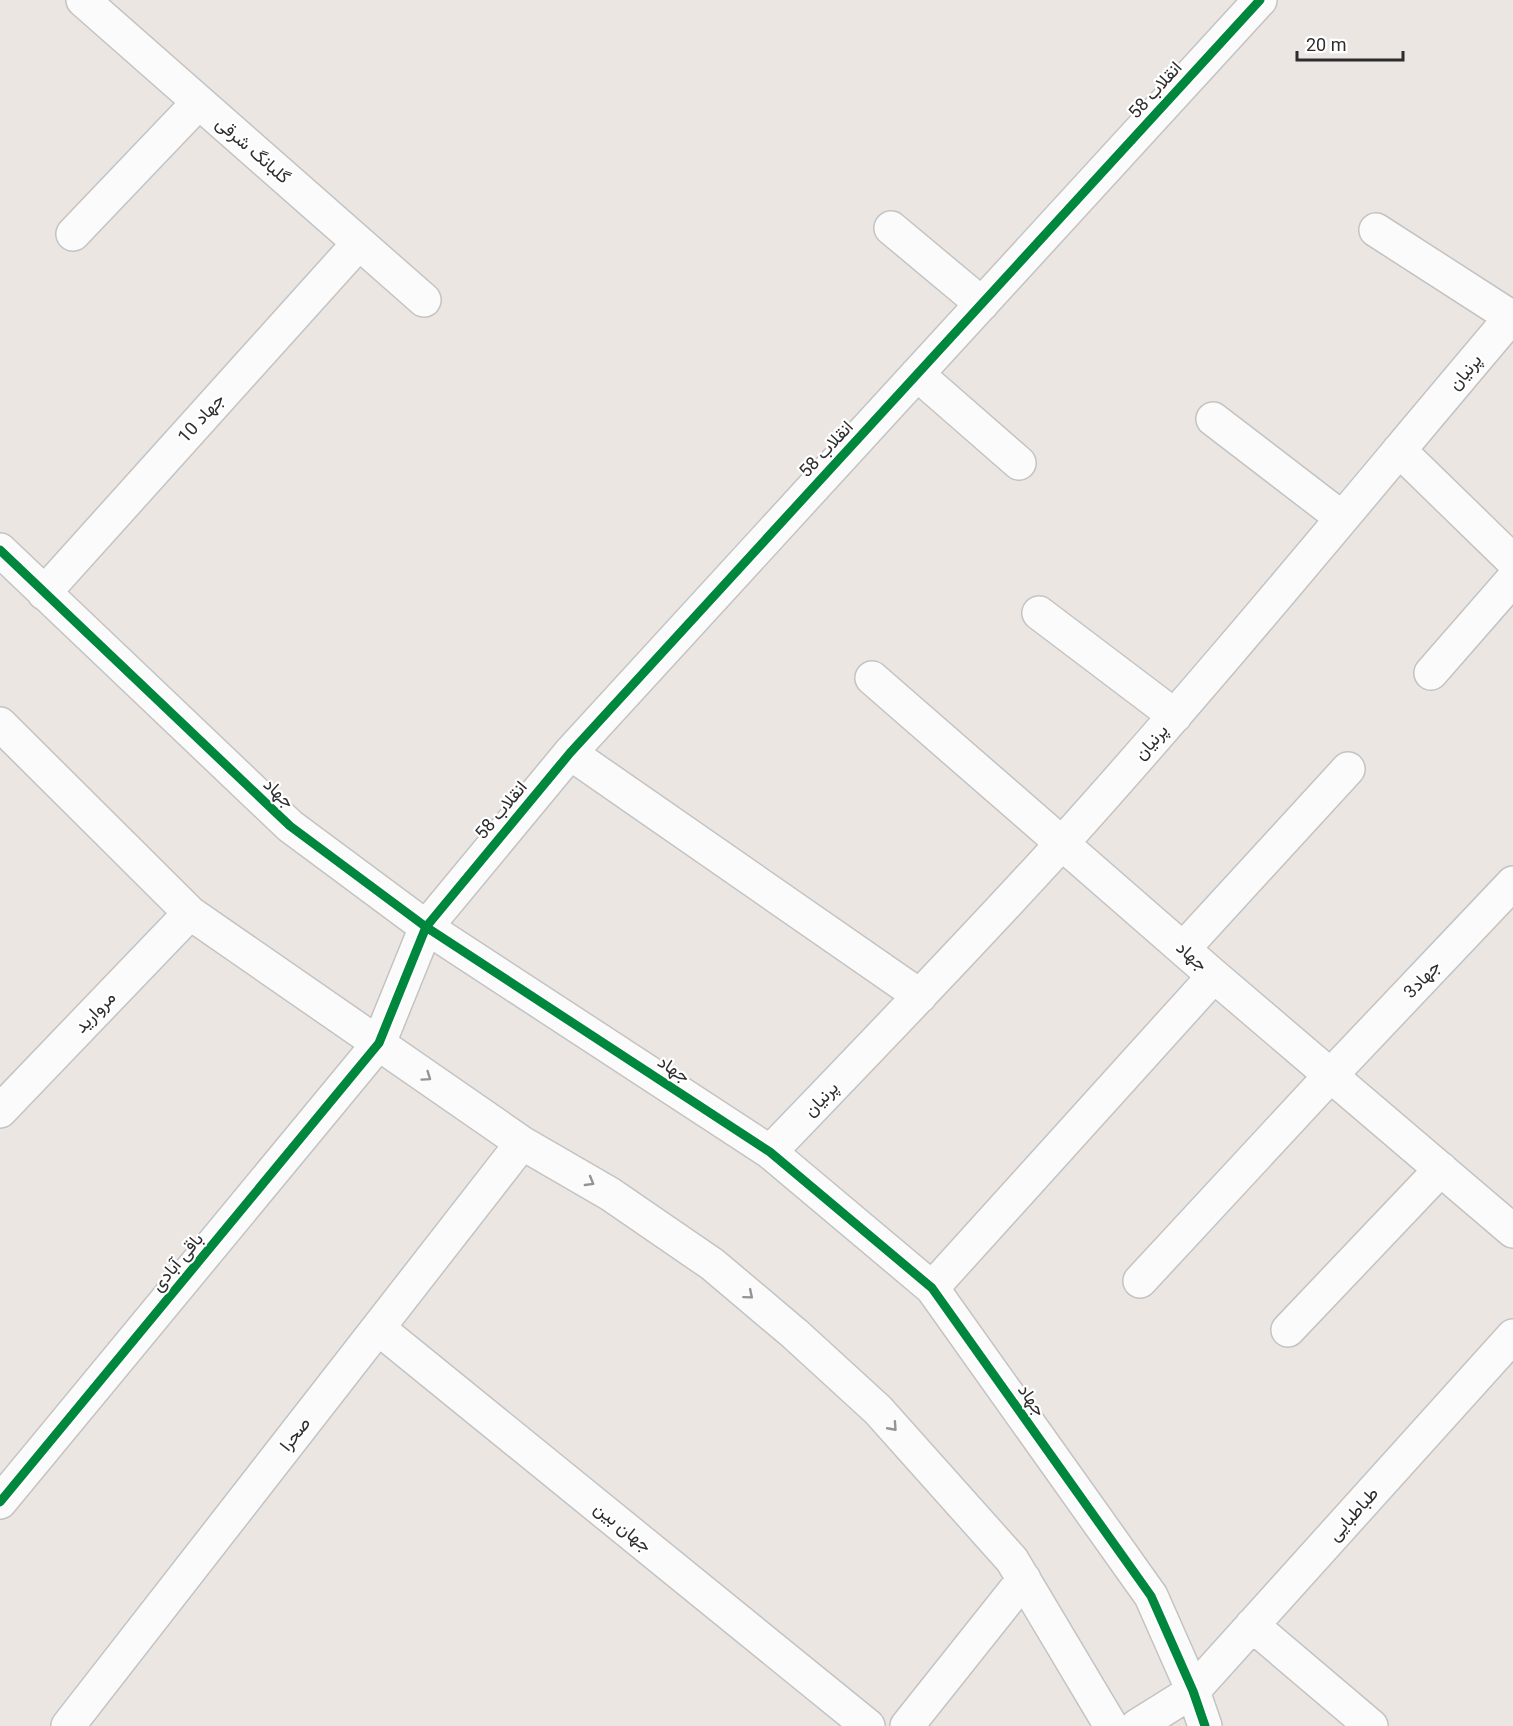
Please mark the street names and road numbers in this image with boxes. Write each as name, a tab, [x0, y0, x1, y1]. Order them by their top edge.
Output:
street label: انقلاب 58	[1124, 57, 1186, 123]
street label: گلبانگ شرقی	[211, 112, 295, 188]
street label: پرنیان	[1444, 349, 1487, 395]
street label: جهاد 10	[173, 389, 229, 447]
street label: انقلاب 58	[794, 416, 857, 481]
street label: پرنیان	[1129, 720, 1173, 765]
street label: جهاد	[259, 773, 299, 813]
street label: انقلاب 58	[470, 776, 531, 843]
street label: جهاد	[1172, 936, 1212, 976]
street label: جهاد3	[1399, 955, 1445, 1003]
street label: مروارید	[70, 986, 120, 1038]
street label: جهاد	[654, 1050, 694, 1088]
street label: پرنیان	[799, 1077, 844, 1122]
street label: باقی آبادی	[146, 1228, 208, 1296]
street label: جهاد	[1013, 1380, 1051, 1420]
street label: صحرا	[275, 1413, 315, 1455]
street label: طباطبایی	[1323, 1482, 1383, 1546]
street label: جهان بین	[590, 1497, 656, 1557]

